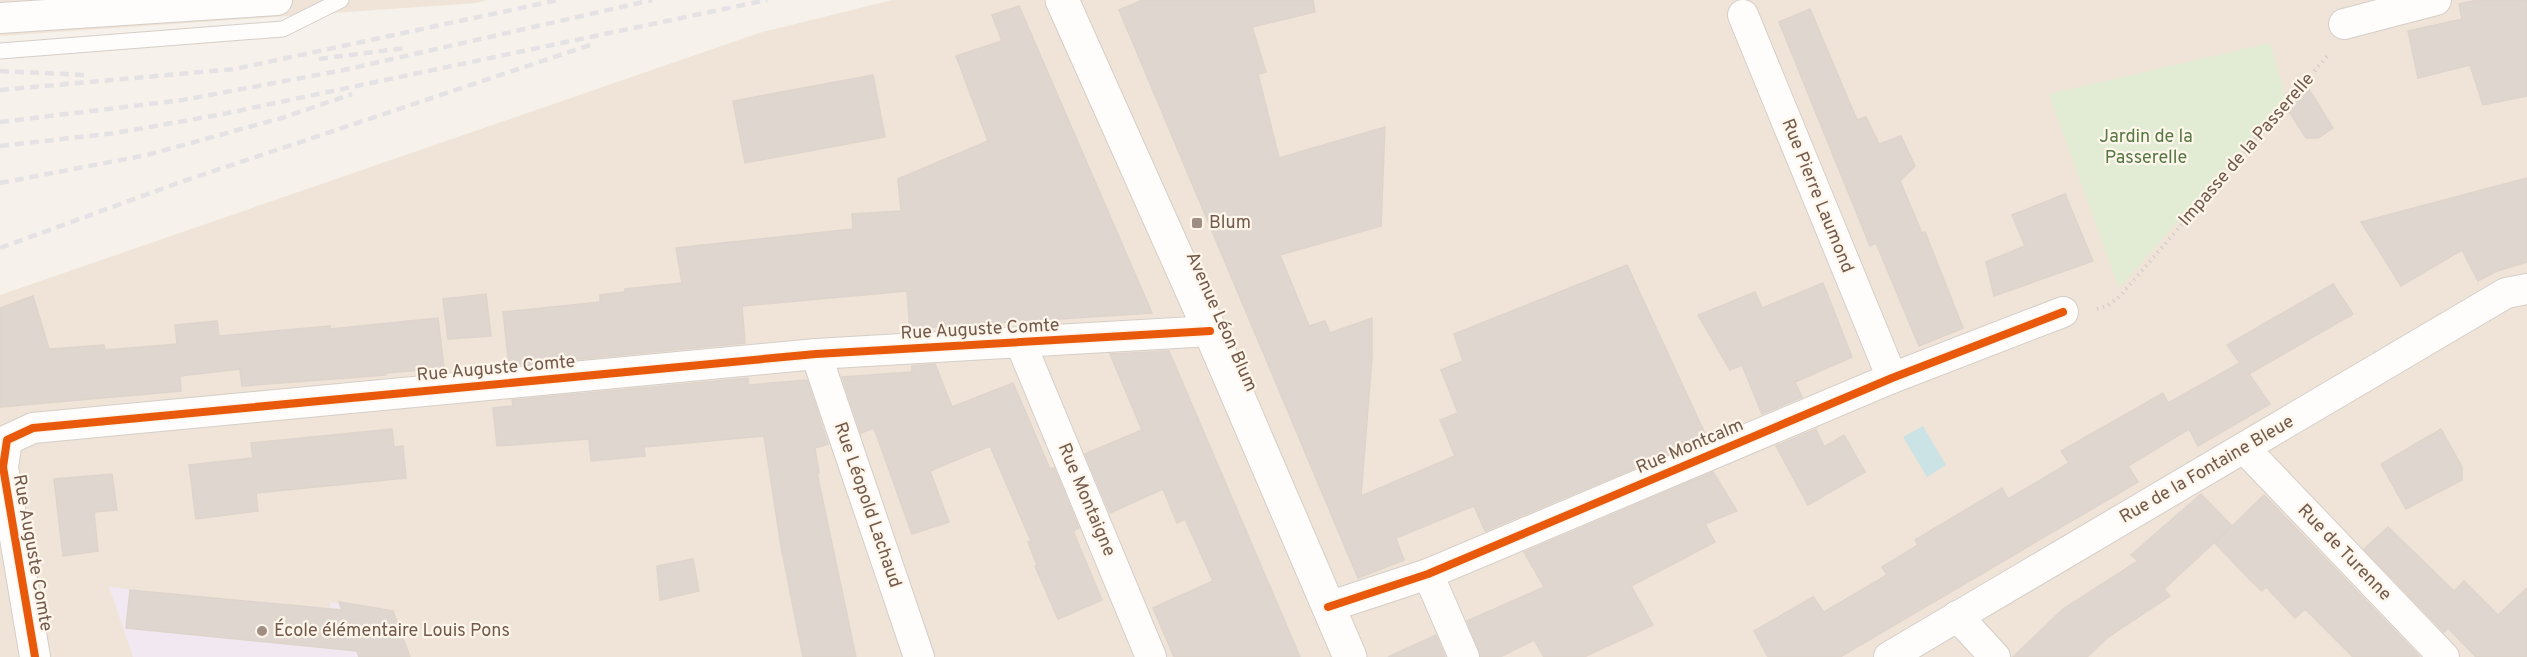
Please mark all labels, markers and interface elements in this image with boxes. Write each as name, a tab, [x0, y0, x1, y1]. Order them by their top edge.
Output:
street label: Impasse de la Passerelle	[2174, 69, 2320, 231]
street label: Rue Pierre Laumond	[1776, 115, 1858, 277]
park label: Jardin de la Passerelle	[2099, 126, 2193, 170]
place label: Blum	[1209, 212, 1251, 235]
marker: Blum	[1190, 216, 1204, 230]
street label: Avenue Léon Blum	[1180, 249, 1262, 395]
street label: Rue Auguste Comte	[900, 314, 1060, 346]
street label: Rue Auguste Comte	[416, 351, 576, 387]
street label: Rue de la Fontaine Bleue	[2116, 411, 2298, 529]
street label: Rue Montcalm	[1633, 414, 1747, 480]
street label: Rue Léopold Lachaud	[828, 419, 906, 591]
street label: Rue Montaigne	[1052, 440, 1120, 560]
street label: Rue Auguste Comte	[7, 473, 57, 633]
street label: Rue de Turenne	[2292, 500, 2396, 606]
place label: École élémentaire Louis Pons	[274, 618, 510, 643]
marker: École élémentaire Louis Pons	[255, 624, 269, 638]

